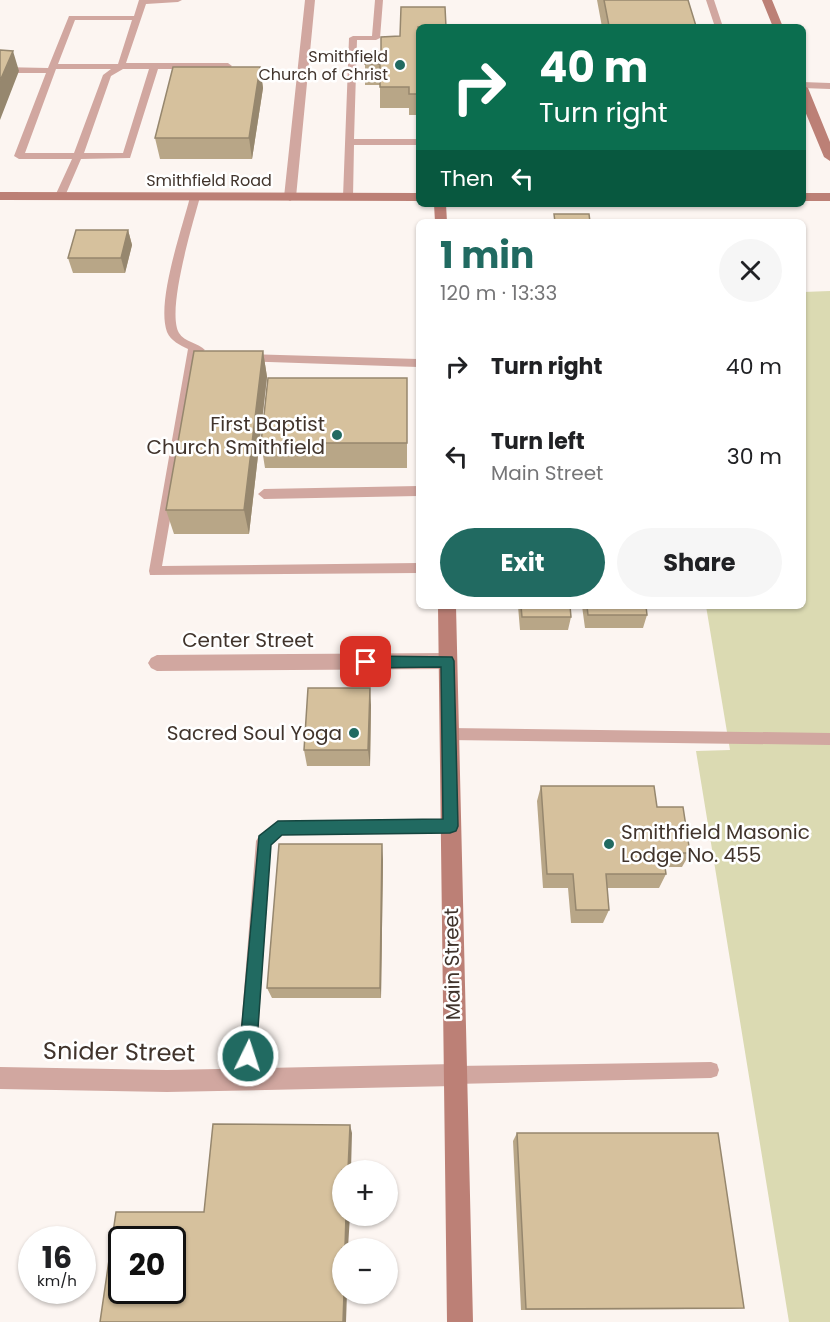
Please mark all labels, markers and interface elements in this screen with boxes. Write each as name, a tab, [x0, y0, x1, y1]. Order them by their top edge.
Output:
text: 40 m	[539, 38, 648, 97]
place label: Smithfield Church of Christ	[259, 45, 388, 86]
icon: right	[440, 48, 518, 126]
marker: Smithfield Church of Christ	[393, 58, 407, 72]
text: Turn right	[539, 94, 668, 131]
icon: left	[506, 162, 539, 195]
text: Then	[440, 163, 494, 194]
street label: Smithfield Road	[146, 169, 272, 192]
text: 1 min	[440, 230, 534, 281]
button: close	[719, 239, 782, 302]
text: 120 m · 13:33	[440, 279, 557, 307]
icon: right	[440, 350, 473, 383]
text: Turn right	[491, 351, 602, 382]
text: 40 m	[726, 351, 782, 382]
place label: First Baptist Church Smithfield	[147, 410, 325, 461]
text: Turn left	[491, 426, 585, 457]
marker: First Baptist Church Smithfield	[330, 428, 344, 442]
icon: left	[440, 440, 473, 473]
text: 30 m	[727, 441, 782, 472]
text: Main Street	[491, 459, 603, 487]
button: Exit	[440, 528, 605, 597]
button: Share	[617, 528, 782, 597]
street label: Center Street	[182, 626, 314, 654]
pin	[340, 636, 391, 687]
icon: arrive	[349, 645, 382, 678]
place label: Sacred Soul Yoga	[167, 719, 342, 747]
marker: Sacred Soul Yoga	[347, 726, 361, 740]
place label: Smithfield Masonic Lodge No. 455	[621, 818, 810, 869]
marker: Smithfield Masonic Lodge No. 455	[602, 837, 616, 851]
street label: Main Street	[437, 908, 467, 1020]
position arrow	[216, 1024, 280, 1088]
street label: Snider Street	[43, 1034, 195, 1069]
map controls	[332, 1160, 398, 1304]
button: +	[332, 1160, 398, 1226]
speed limit sign: 20	[108, 1226, 186, 1304]
text: 16	[42, 1236, 72, 1279]
button: −	[332, 1238, 398, 1304]
text: km/h	[37, 1270, 77, 1291]

